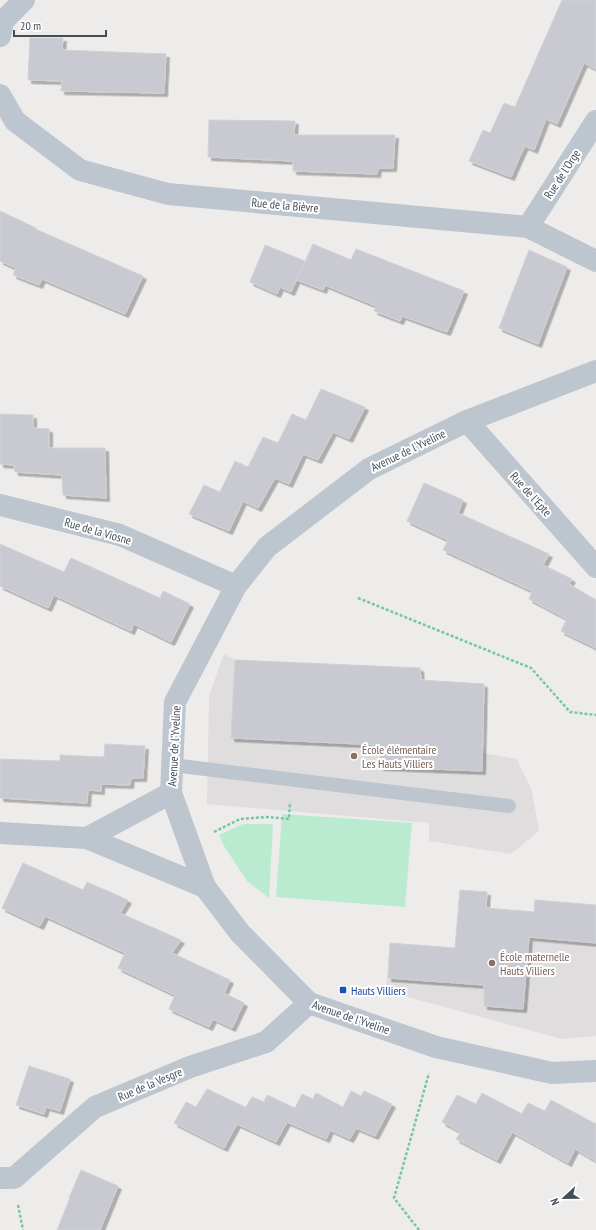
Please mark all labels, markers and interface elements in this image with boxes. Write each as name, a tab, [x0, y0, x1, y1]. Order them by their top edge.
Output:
scale bar	[14, 12, 106, 38]
text: 20 m	[20, 18, 41, 33]
street label: Rue de l'Orge	[541, 146, 583, 201]
street label: Rue de la Bièvre	[251, 195, 319, 215]
street label: Avenue de l'Yveline	[368, 425, 448, 475]
street label: Rue de l'Epte	[507, 469, 555, 519]
street label: Rue de la Viosne	[63, 514, 133, 548]
street label: Avenue de l'Yveline	[164, 705, 184, 787]
place label: École élémentaire Les Hauts Villiers	[362, 742, 436, 771]
marker: École élémentaire Les Hauts Villiers	[349, 751, 359, 761]
place label: École maternelle Hauts Villiers	[500, 949, 570, 978]
marker: École maternelle Hauts Villiers	[487, 958, 497, 968]
place label: Hauts Villiers	[351, 983, 406, 998]
marker: Hauts Villiers	[338, 985, 348, 995]
street label: Avenue de l'Yveline	[310, 997, 392, 1037]
street label: Rue de la Vesgre	[116, 1064, 184, 1104]
north arrow	[544, 1178, 584, 1218]
text: N	[547, 1196, 562, 1207]

